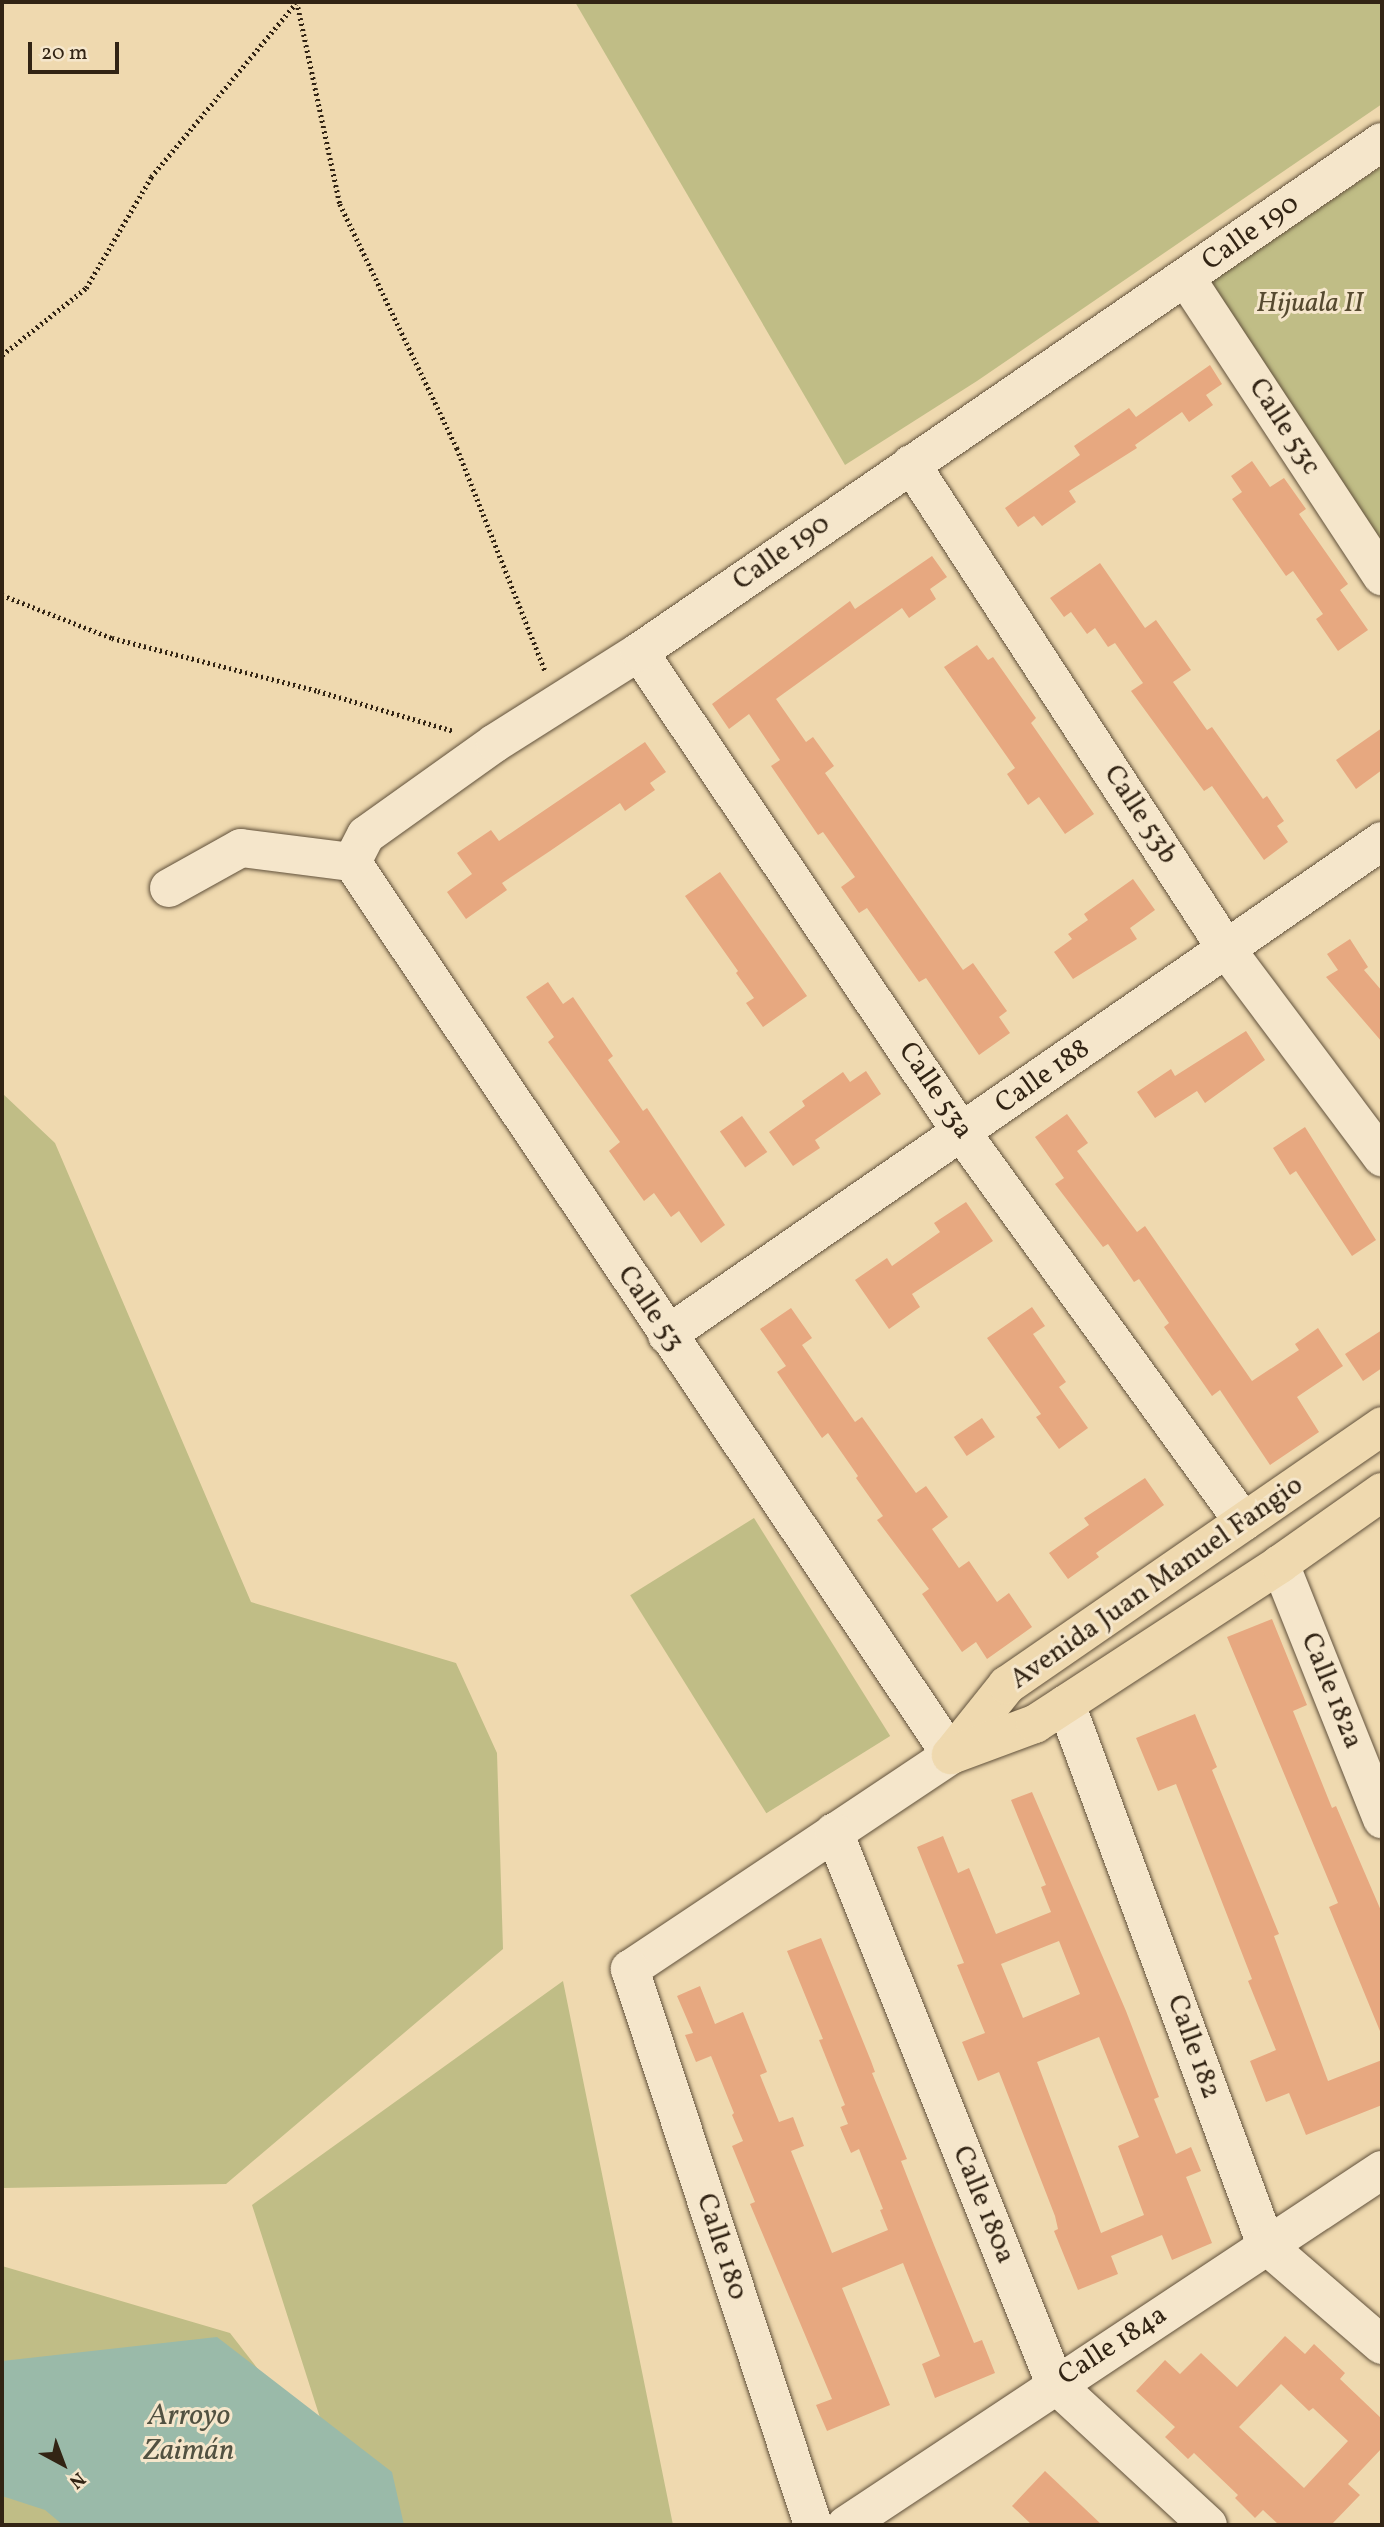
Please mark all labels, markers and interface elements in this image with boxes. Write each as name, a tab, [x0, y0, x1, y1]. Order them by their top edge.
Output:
scale bar	[32, 28, 122, 72]
text: 20 m	[41, 39, 87, 68]
street label: Calle 190	[1196, 188, 1306, 278]
park label: Hijuala II	[1256, 287, 1364, 321]
street label: Calle 53c	[1240, 372, 1328, 482]
street label: Calle 190	[727, 508, 837, 598]
street label: Calle 53b	[1096, 759, 1184, 871]
street label: Calle 188	[989, 1033, 1097, 1121]
street label: Calle 53a	[890, 1036, 980, 1146]
street label: Calle 53	[609, 1260, 691, 1358]
street label: Avenida Juan Manuel Fangio	[1004, 1469, 1310, 1697]
street label: Calle 182a	[1293, 1628, 1369, 1754]
street label: Calle 182	[1159, 1991, 1227, 2103]
street label: Calle 180a	[944, 2141, 1022, 2269]
street label: Calle 180	[688, 2190, 754, 2304]
street label: Calle 184a	[1052, 2298, 1174, 2394]
water label: Arroyo Zaimán	[144, 2398, 234, 2468]
north arrow	[28, 2429, 98, 2499]
text: N	[63, 2466, 91, 2494]

